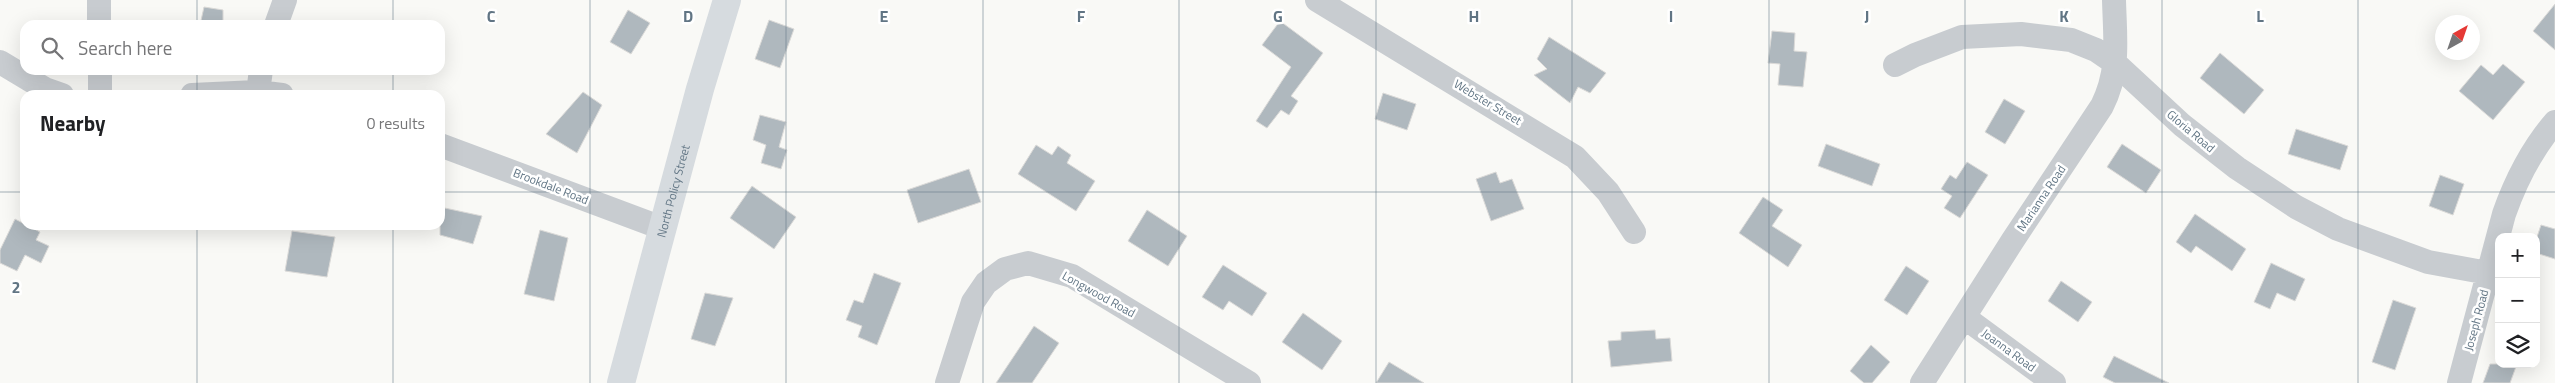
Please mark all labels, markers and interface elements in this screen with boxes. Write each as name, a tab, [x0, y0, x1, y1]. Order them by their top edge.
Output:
text: C	[487, 4, 496, 28]
text: D	[683, 4, 693, 28]
text: E	[880, 4, 889, 28]
text: F	[1077, 4, 1086, 28]
text: G	[1273, 4, 1283, 28]
text: H	[1469, 4, 1479, 28]
text: I	[1669, 4, 1673, 28]
text: J	[1865, 4, 1869, 28]
text: K	[2059, 4, 2069, 28]
text: L	[2256, 4, 2264, 28]
north arrow	[2435, 15, 2480, 60]
search box	[20, 20, 445, 75]
text: Search here	[78, 33, 172, 62]
icon: search	[38, 34, 66, 62]
street label: Webster Street	[1450, 74, 1526, 130]
street label: Gloria Road	[2163, 105, 2219, 157]
text: Nearby	[40, 107, 105, 139]
text: 0 results	[366, 111, 425, 135]
street label: North Policy Street	[651, 142, 694, 239]
street label: Marianna Road	[2012, 161, 2070, 235]
street label: Brookdale Road	[510, 163, 592, 209]
map controls	[2495, 233, 2540, 368]
button: +	[2495, 233, 2540, 278]
street label: Longwood Road	[1059, 266, 1139, 322]
text: 2	[12, 275, 20, 299]
button: −	[2495, 278, 2540, 323]
street label: Joseph Road	[2459, 287, 2493, 353]
button: layers	[2495, 323, 2540, 368]
street label: Joanna Road	[1978, 324, 2040, 376]

